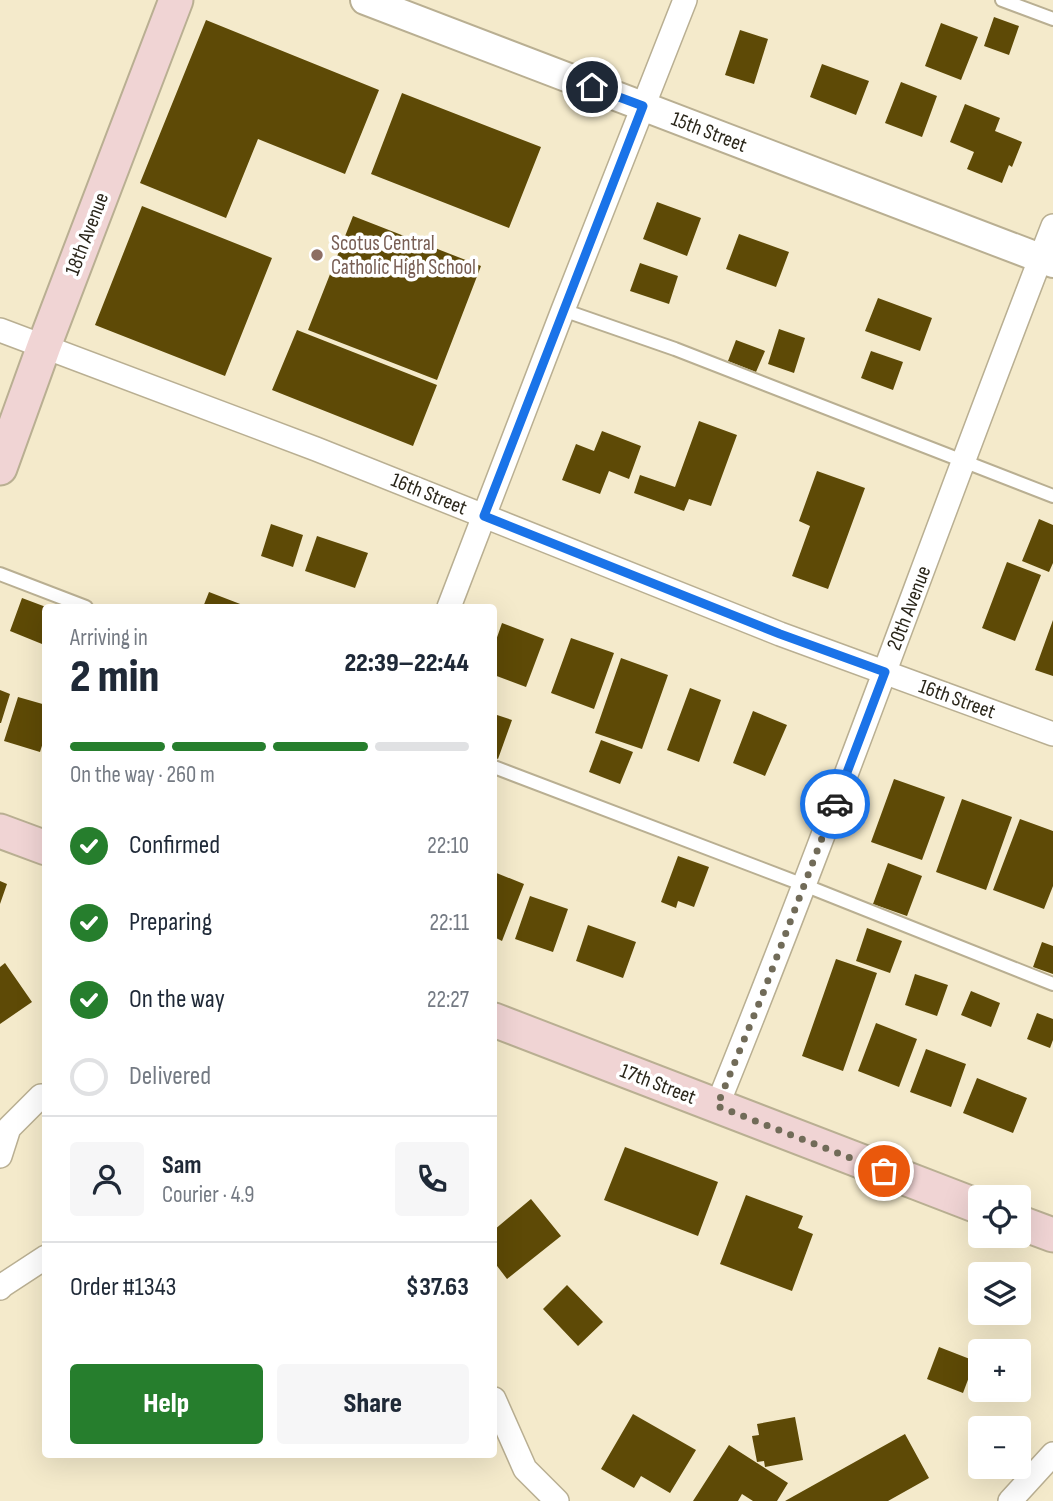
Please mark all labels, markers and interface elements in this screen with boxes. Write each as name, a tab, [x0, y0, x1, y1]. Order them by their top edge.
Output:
pin	[562, 57, 622, 117]
icon: home	[573, 68, 611, 106]
street label: 15th Street	[668, 106, 750, 158]
street label: 18th Avenue	[60, 189, 114, 279]
place label: Scotus Central Catholic High School	[331, 231, 476, 280]
marker: Scotus Central Catholic High School	[309, 247, 325, 263]
street label: 16th Street	[387, 468, 471, 520]
street label: 20th Avenue	[882, 562, 936, 654]
text: Arriving in	[70, 624, 148, 652]
text: 22:39–22:44	[344, 648, 469, 679]
text: 2 min	[70, 650, 159, 705]
street label: 16th Street	[915, 674, 999, 724]
text: On the way · 260 m	[70, 761, 215, 789]
courier	[800, 769, 870, 839]
icon: car	[816, 785, 854, 823]
icon: check	[70, 827, 108, 865]
text: Confirmed	[129, 830, 220, 861]
text: 22:10	[427, 832, 469, 860]
icon: check	[70, 904, 108, 942]
text: Preparing	[129, 907, 212, 938]
text: 22:11	[430, 909, 469, 937]
icon: check	[70, 981, 108, 1019]
text: On the way	[129, 984, 225, 1015]
text: 22:27	[427, 986, 469, 1014]
street label: 17th Street	[617, 1058, 699, 1110]
text: Delivered	[129, 1061, 211, 1092]
pin	[854, 1141, 914, 1201]
button: person	[70, 1142, 144, 1216]
button: phone	[395, 1142, 469, 1216]
text: Sam	[162, 1150, 202, 1181]
icon: bag	[865, 1152, 903, 1190]
text: Courier · 4.9	[162, 1181, 254, 1209]
map controls	[968, 1185, 1031, 1479]
button: locate	[968, 1185, 1031, 1248]
button: layers	[968, 1262, 1031, 1325]
text: Order #1343	[70, 1272, 177, 1303]
text: $37.63	[406, 1272, 469, 1303]
button: +	[968, 1339, 1031, 1402]
button: Help	[70, 1364, 263, 1444]
button: Share	[277, 1364, 469, 1444]
button: −	[968, 1416, 1031, 1479]

